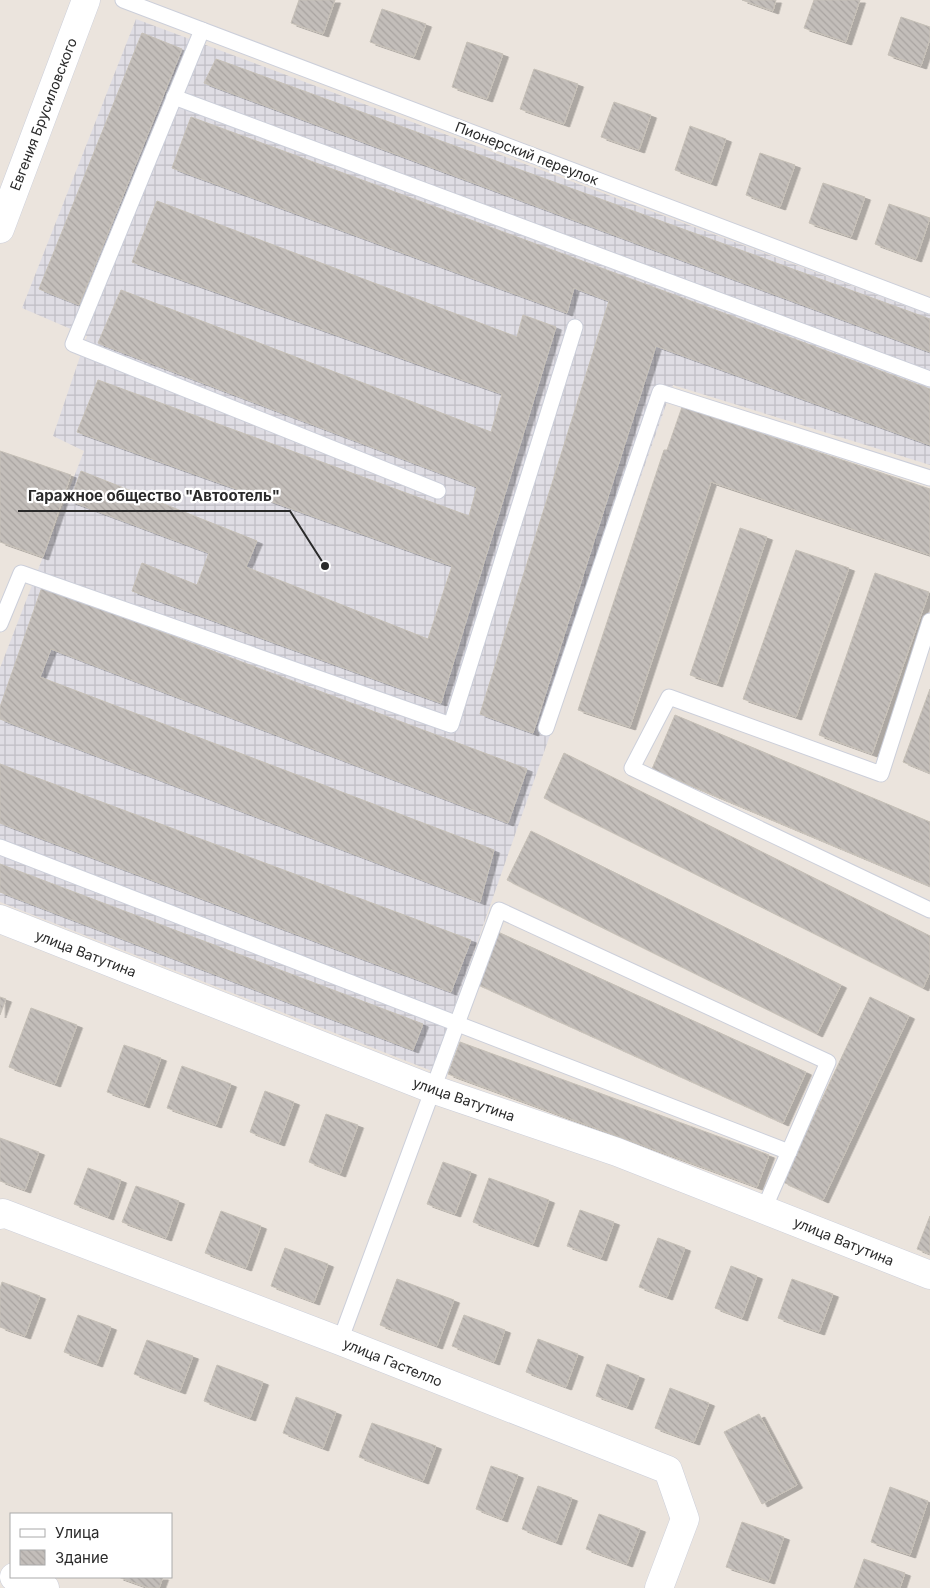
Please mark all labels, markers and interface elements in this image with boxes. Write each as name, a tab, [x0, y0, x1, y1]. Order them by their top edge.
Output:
street label: Евгения Брусиловского	[6, 35, 80, 193]
street label: Пионерский переулок	[453, 118, 602, 188]
callout: Гаражное общество "Автоотель"	[18, 481, 290, 511]
text: Гаражное общество "Автоотель"	[28, 486, 280, 505]
street label: улица Ватутина	[33, 926, 139, 980]
street label: улица Ватутина	[411, 1074, 517, 1124]
street label: улица Ватутина	[791, 1213, 897, 1269]
street label: улица Гастелло	[341, 1334, 445, 1390]
legend	[10, 1513, 172, 1578]
text: Улица	[55, 1523, 99, 1542]
text: Здание	[55, 1548, 109, 1567]

